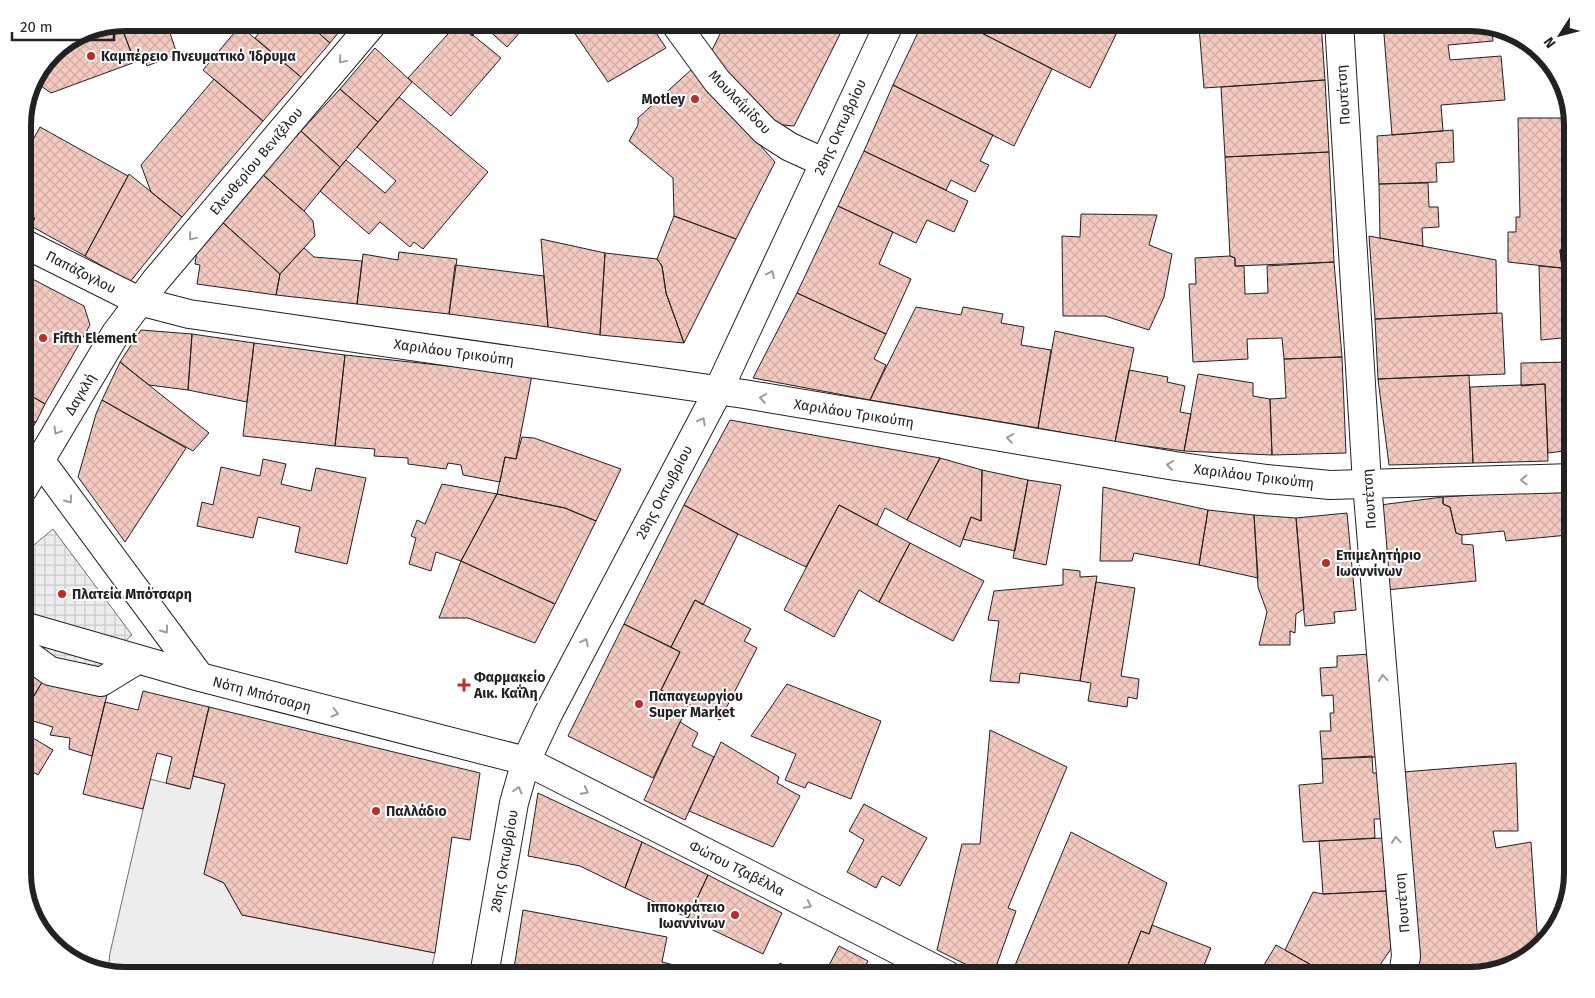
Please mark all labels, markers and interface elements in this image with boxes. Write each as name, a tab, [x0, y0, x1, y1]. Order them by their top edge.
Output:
scale bar	[12, 10, 115, 42]
north arrow	[1535, 10, 1585, 60]
text: 20 m	[20, 18, 53, 36]
text: N	[1540, 34, 1559, 51]
place label: Καμπέρειο Πνευματικό Ίδρυμα	[101, 48, 296, 65]
marker: Καμπέρειο Πνευματικό Ίδρυμα	[85, 50, 97, 62]
one-way arrow	[339, 54, 348, 63]
street label: Πουτέτση	[1333, 64, 1354, 126]
street label: Μουλαΐμίδου	[705, 66, 775, 138]
street label: 28ης Οκτωβρίου	[811, 77, 870, 178]
place label: Motley	[642, 91, 686, 108]
marker: Motley	[689, 93, 701, 105]
street label: Ελευθερίου Βενιζέλου	[206, 104, 306, 219]
one-way arrow	[189, 231, 198, 240]
street label: Παπάζογλου	[43, 247, 119, 297]
one-way arrow	[765, 270, 776, 279]
place label: Fifth Element	[53, 330, 138, 347]
marker: Fifth Element	[37, 332, 49, 344]
street label: Χαριλάου Τρικούπη	[393, 336, 515, 369]
street label: Δαγκλή	[61, 370, 99, 418]
one-way arrow	[759, 393, 767, 403]
street label: Χαριλάου Τρικούπη	[793, 396, 915, 431]
one-way arrow	[696, 417, 706, 426]
one-way arrow	[54, 426, 64, 435]
one-way arrow	[1005, 434, 1014, 444]
street label: 28ης Οκτωβρίου	[633, 442, 696, 542]
one-way arrow	[1166, 460, 1174, 470]
street label: Χαριλάου Τρικούπη	[1193, 461, 1315, 492]
street label: Πουτέτση	[1359, 468, 1380, 530]
one-way arrow	[1520, 474, 1528, 485]
one-way arrow	[63, 494, 72, 504]
place label: Επιμελητήριο Ιωαννίνων	[1336, 547, 1421, 580]
marker: Επιμελητήριο Ιωαννίνων	[1320, 557, 1332, 569]
place label: Πλατεία Μπότσαρη	[72, 586, 192, 603]
marker: Πλατεία Μπότσαρη	[56, 588, 68, 600]
one-way arrow	[160, 624, 168, 633]
one-way arrow	[579, 639, 589, 648]
place label: Φαρμακείο Αικ. Καΐλη	[473, 669, 545, 702]
street label: Νότη Μπότσαρη	[211, 673, 313, 716]
one-way arrow	[1378, 674, 1389, 682]
marker: Φαρμακείο Αικ. Καΐλη	[458, 679, 470, 691]
place label: Παπαγεωργίου Super Market	[649, 688, 743, 721]
marker: Παπαγεωργίου Super Market	[633, 698, 645, 710]
one-way arrow	[330, 707, 339, 718]
one-way arrow	[512, 785, 523, 794]
one-way arrow	[580, 785, 589, 795]
place label: Παλλάδιο	[386, 803, 447, 820]
marker: Παλλάδιο	[370, 805, 382, 817]
street label: 28ης Οκτωβρίου	[487, 808, 522, 914]
one-way arrow	[1391, 836, 1402, 844]
street label: Φώτου Τζαβέλλα	[686, 837, 787, 900]
street label: Πουτέτση	[1391, 872, 1414, 934]
place label: Ιπποκράτειο Ιωαννίνων	[647, 899, 726, 932]
one-way arrow	[803, 899, 812, 909]
marker: Ιπποκράτειο Ιωαννίνων	[729, 909, 741, 921]

